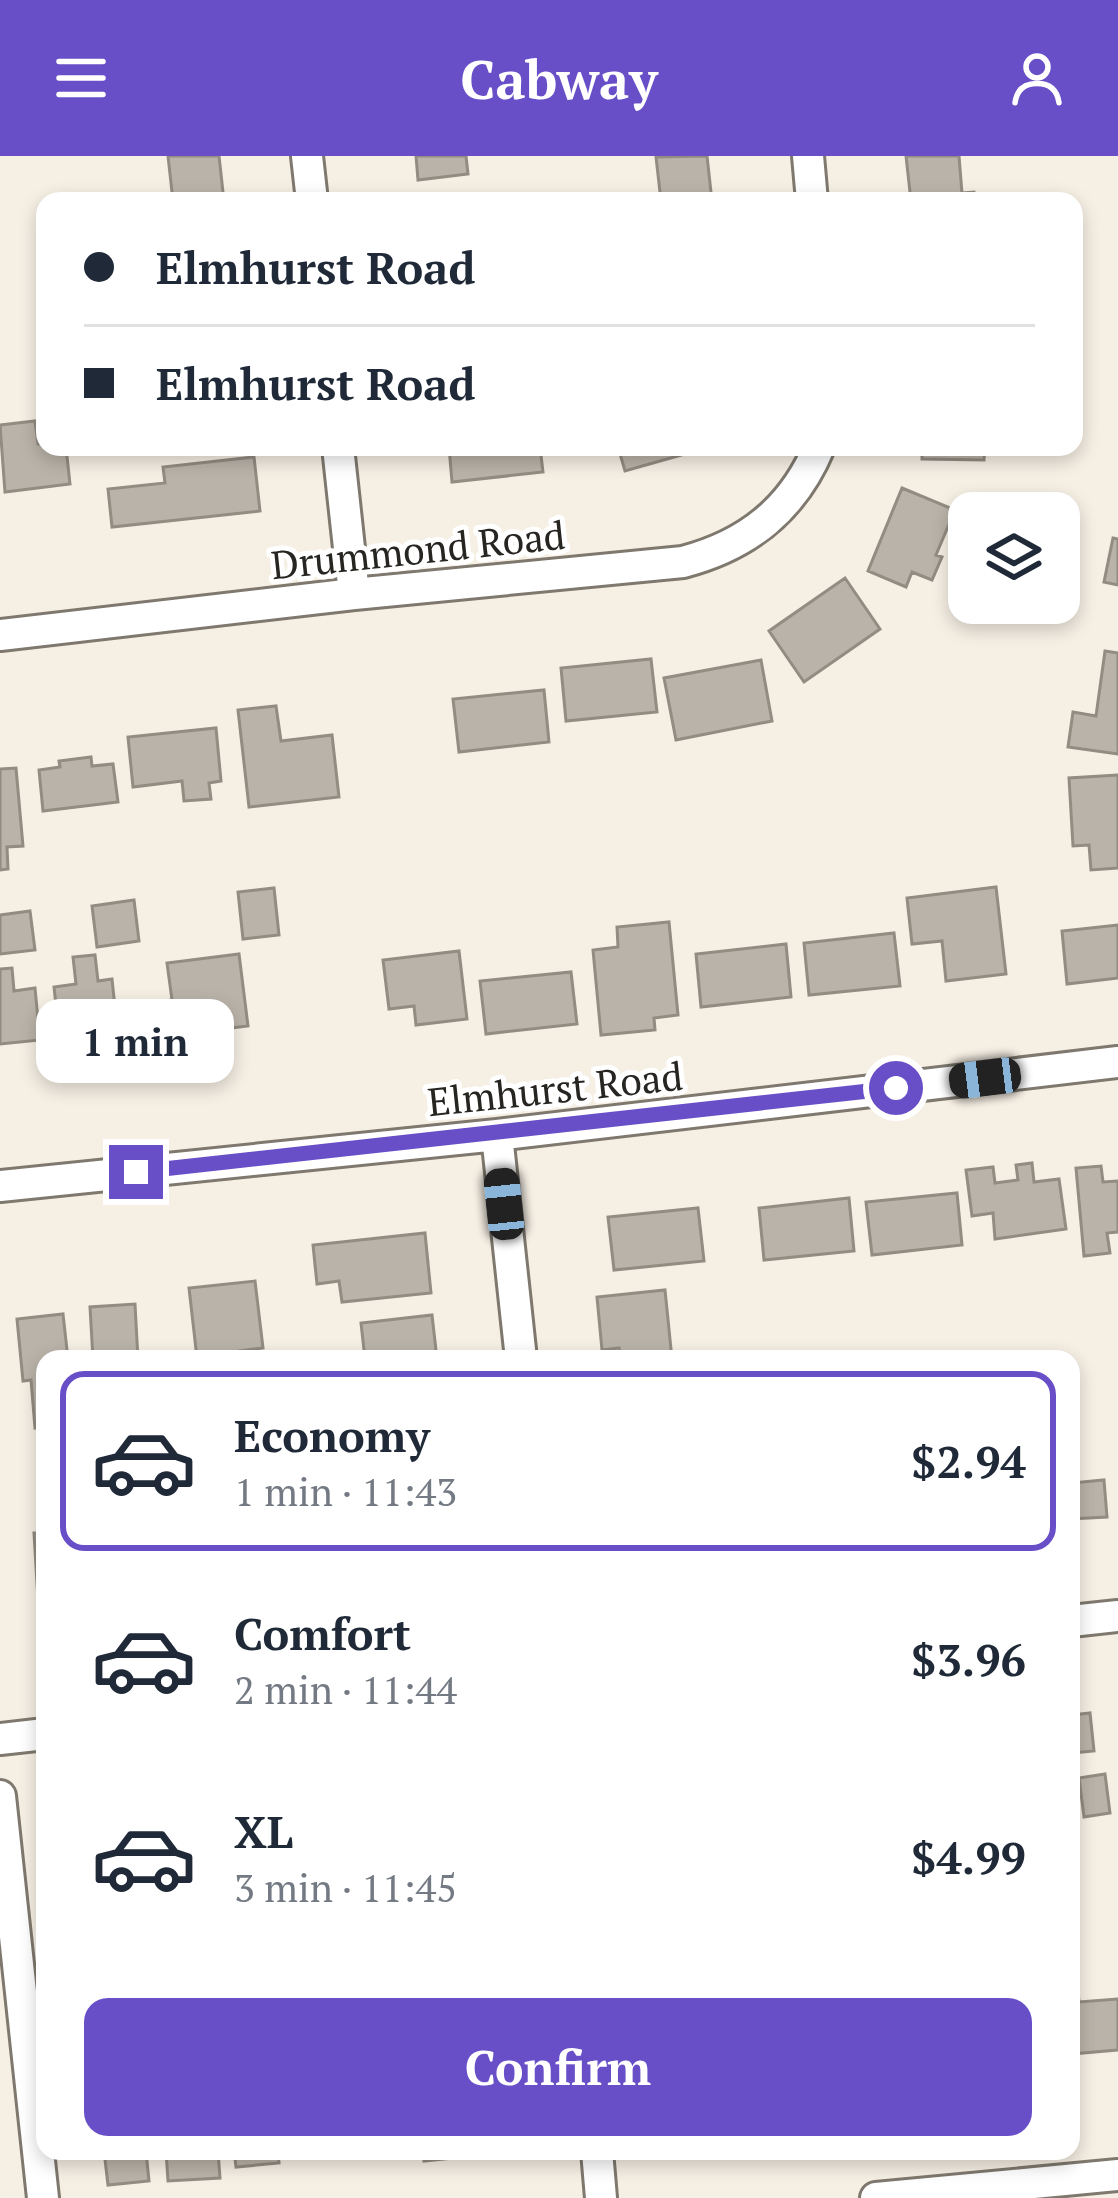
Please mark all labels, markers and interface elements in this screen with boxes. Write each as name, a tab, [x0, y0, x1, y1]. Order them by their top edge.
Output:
text: Cabway	[460, 43, 658, 114]
icon: menu	[48, 45, 114, 111]
icon: person	[1004, 45, 1070, 111]
text: Elmhurst Road	[156, 237, 475, 297]
text: Elmhurst Road	[156, 353, 475, 413]
map controls	[948, 492, 1080, 624]
button: layers	[948, 492, 1080, 624]
street label: Drummond Road	[269, 508, 567, 590]
callout: 1 min	[37, 998, 235, 1082]
text: 1 min	[82, 1015, 188, 1067]
street label: Elmhurst Road	[425, 1049, 685, 1127]
car	[947, 1056, 1023, 1100]
route start	[869, 1061, 923, 1115]
route end	[109, 1145, 163, 1199]
car	[482, 1166, 526, 1242]
text: Economy	[234, 1405, 430, 1465]
icon: car	[90, 1407, 198, 1515]
text: $2.94	[911, 1431, 1026, 1491]
text: 1 min · 11:43	[234, 1465, 457, 1517]
text: Comfort	[234, 1603, 411, 1663]
icon: car	[90, 1605, 198, 1713]
text: $3.96	[911, 1629, 1026, 1689]
text: 2 min · 11:44	[234, 1663, 457, 1715]
text: XL	[234, 1801, 293, 1861]
icon: car	[90, 1803, 198, 1911]
text: $4.99	[911, 1827, 1026, 1887]
text: 3 min · 11:45	[234, 1861, 457, 1913]
button: Confirm	[84, 1998, 1032, 2136]

